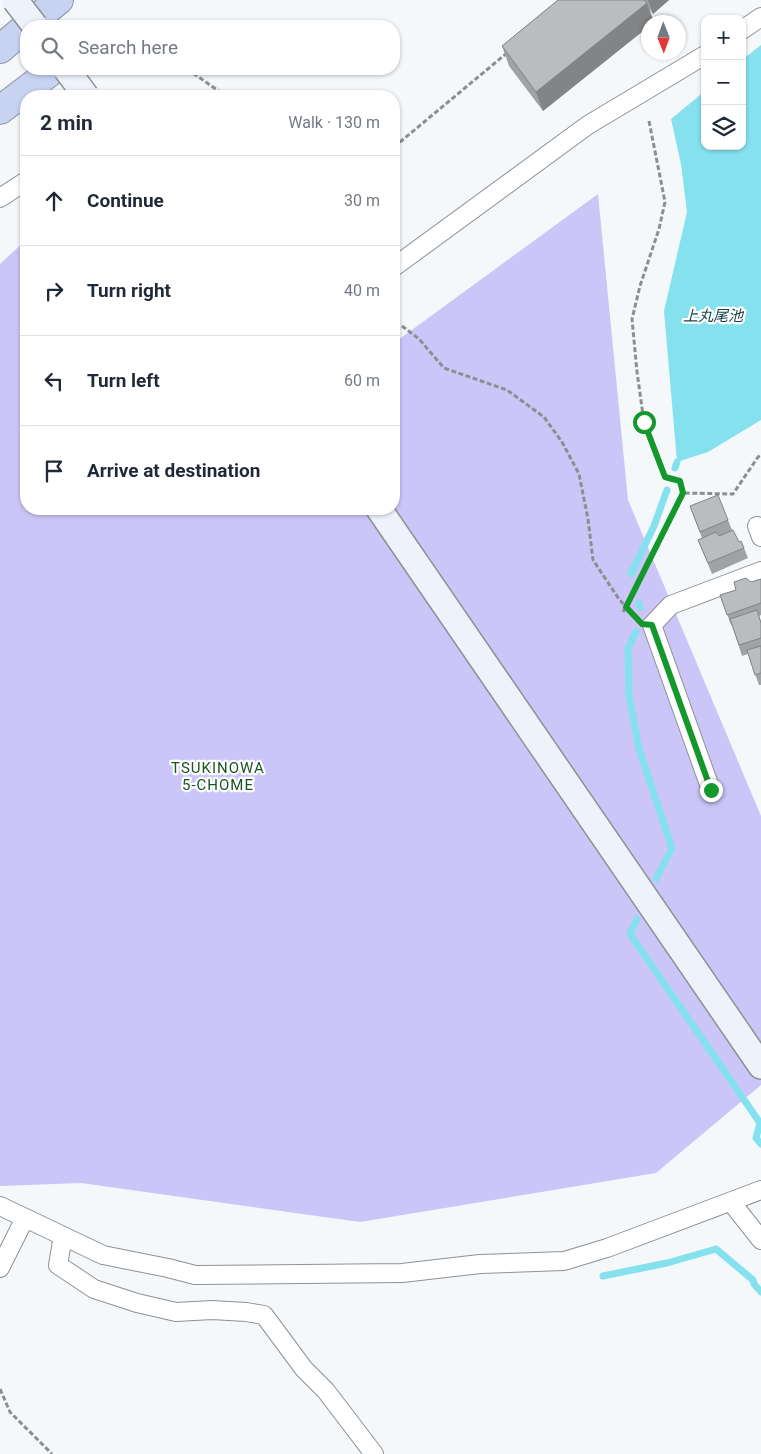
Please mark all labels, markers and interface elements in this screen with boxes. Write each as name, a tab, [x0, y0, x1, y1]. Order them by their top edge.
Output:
north arrow	[641, 15, 686, 60]
map controls	[701, 15, 746, 150]
button: +	[701, 15, 746, 60]
search box	[20, 20, 400, 75]
icon: search	[38, 34, 66, 62]
text: Search here	[78, 36, 178, 59]
button: −	[701, 60, 746, 105]
button: layers	[701, 105, 746, 150]
text: 2 min	[40, 111, 93, 135]
text: Walk · 130 m	[288, 113, 380, 132]
icon: ahead	[40, 187, 68, 215]
text: Continue	[87, 189, 164, 212]
text: 30 m	[344, 191, 380, 210]
icon: right	[40, 277, 68, 305]
text: Turn right	[87, 279, 171, 302]
text: 40 m	[344, 281, 380, 300]
water label: 上丸尾池	[683, 307, 745, 325]
icon: left	[40, 367, 68, 395]
text: Turn left	[87, 369, 160, 392]
text: 60 m	[344, 371, 380, 390]
route start	[633, 411, 656, 434]
icon: arrive	[40, 457, 68, 485]
text: Arrive at destination	[87, 459, 260, 482]
district label: TSUKINOWA 5-CHOME	[171, 759, 265, 794]
route end	[700, 779, 723, 802]

